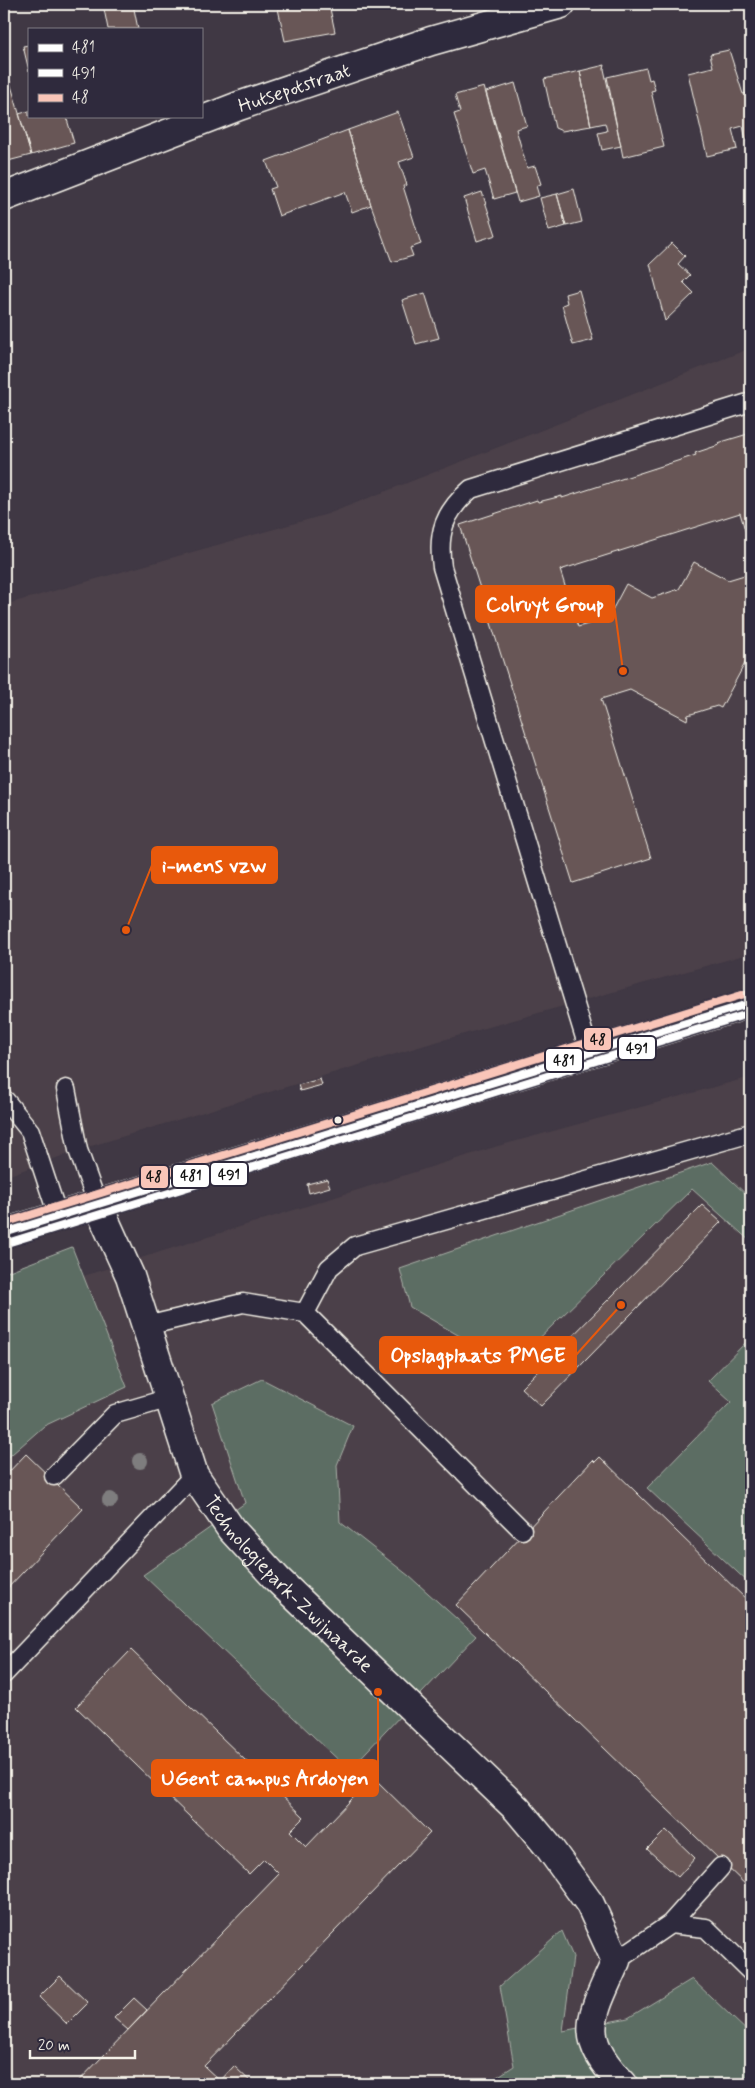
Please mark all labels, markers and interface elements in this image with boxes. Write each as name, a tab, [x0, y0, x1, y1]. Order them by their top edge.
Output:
legend	[28, 28, 202, 118]
text: 481	[72, 38, 95, 58]
street label: Hutsepotstraat	[235, 57, 354, 120]
text: 491	[72, 64, 96, 84]
text: 48	[72, 88, 89, 108]
callout: Colruyt Group	[476, 586, 614, 622]
text: Colruyt Group	[486, 591, 604, 619]
callout: i-mens vzw	[152, 847, 277, 883]
text: i-mens vzw	[162, 852, 267, 880]
line badge: 48	[583, 1027, 612, 1051]
text: 48	[590, 1031, 606, 1049]
line badge: 491	[618, 1036, 656, 1060]
text: 491	[626, 1040, 648, 1058]
line badge: 481	[545, 1048, 583, 1072]
text: 481	[553, 1052, 575, 1070]
unlabelled marker	[333, 1115, 343, 1125]
line badge: 491	[210, 1162, 248, 1186]
line badge: 481	[172, 1164, 210, 1188]
line badge: 48	[140, 1165, 169, 1189]
text: 491	[218, 1166, 240, 1184]
text: 481	[180, 1167, 202, 1185]
text: 48	[146, 1168, 162, 1186]
callout: Opslagplaats PMGE	[380, 1337, 576, 1373]
text: Opslagplaats PMGE	[390, 1342, 566, 1370]
street label: Technologiepark-Zwijnaarde	[197, 1490, 379, 1679]
callout: UGent campus Ardoyen	[152, 1760, 378, 1796]
text: UGent campus Ardoyen	[161, 1765, 369, 1793]
scale bar	[30, 2028, 135, 2060]
text: 20 m	[38, 2036, 70, 2056]

